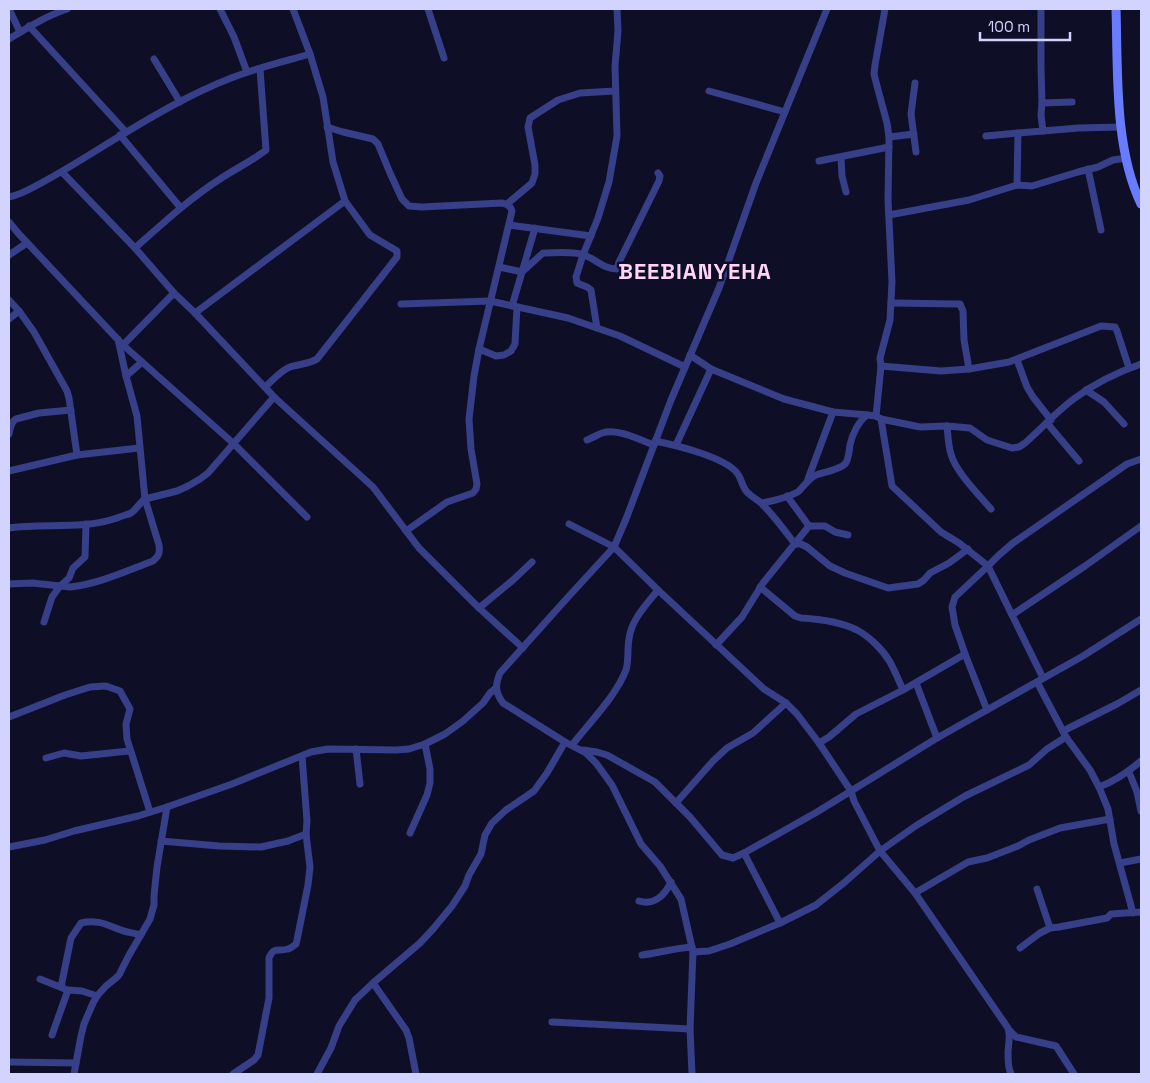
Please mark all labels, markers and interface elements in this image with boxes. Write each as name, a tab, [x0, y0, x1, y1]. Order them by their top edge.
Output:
scale bar	[980, 10, 1070, 42]
text: 100 m	[988, 17, 1030, 36]
district label: BEEBIANYEHA	[618, 257, 772, 285]

